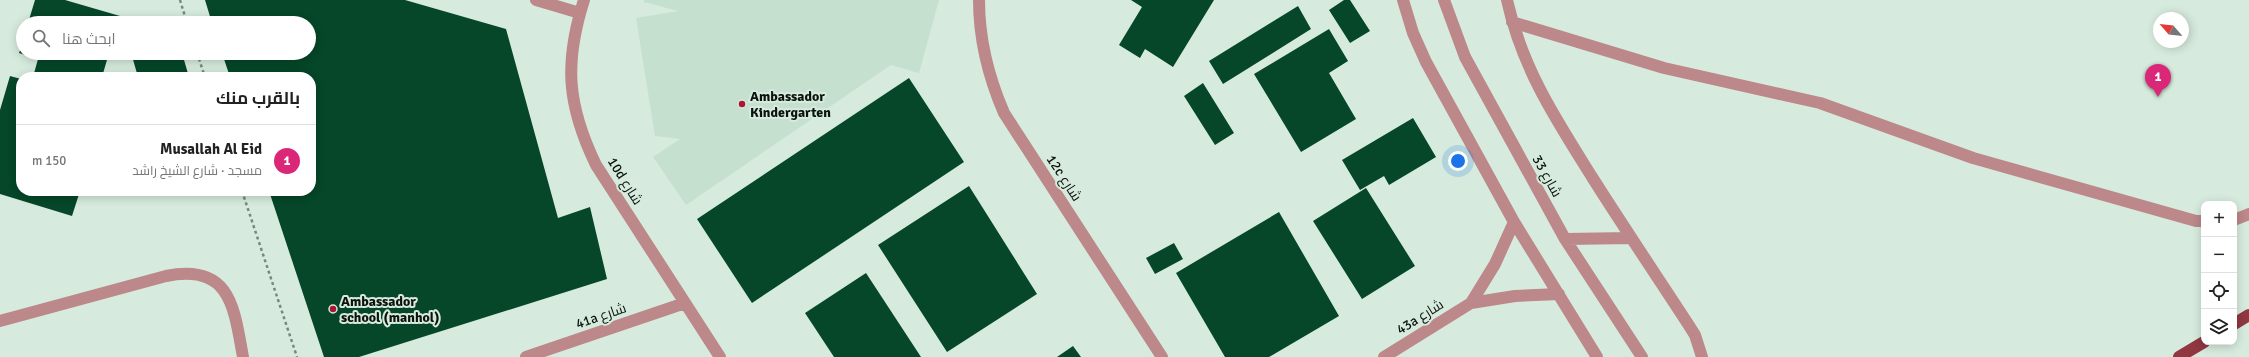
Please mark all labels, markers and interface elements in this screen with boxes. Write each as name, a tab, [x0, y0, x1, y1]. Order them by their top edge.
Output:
north arrow	[2153, 12, 2189, 48]
search box	[16, 16, 316, 60]
icon: search	[30, 27, 52, 49]
text: ابحث هنا	[62, 30, 115, 48]
pin: 1	[2145, 64, 2171, 97]
text: بالقرب منك	[216, 88, 300, 109]
place label: Ambassador Kindergarten	[750, 88, 831, 121]
marker: Ambassador Kindergarten	[737, 99, 747, 109]
text: Musallah Al Eid	[160, 140, 262, 158]
your location	[1448, 151, 1468, 171]
street label: 12c شارع	[1043, 152, 1085, 204]
street label: شارع 33	[1529, 152, 1565, 200]
text: 150 m	[32, 153, 66, 169]
text: 1	[283, 153, 291, 169]
street label: 10d شارع	[604, 154, 646, 208]
text: مسجد · شارع الشيخ راشد	[132, 163, 262, 179]
map controls	[2201, 201, 2237, 345]
button: +	[2201, 201, 2237, 237]
button: −	[2201, 237, 2237, 273]
button: locate	[2201, 273, 2237, 309]
place label: Ambassador school (manhol)	[341, 293, 439, 326]
street label: 43a شارع	[1393, 296, 1447, 338]
street label: 41a شارع	[573, 299, 629, 333]
marker: Ambassador school (manhol)	[328, 304, 338, 314]
button: layers	[2201, 309, 2237, 345]

